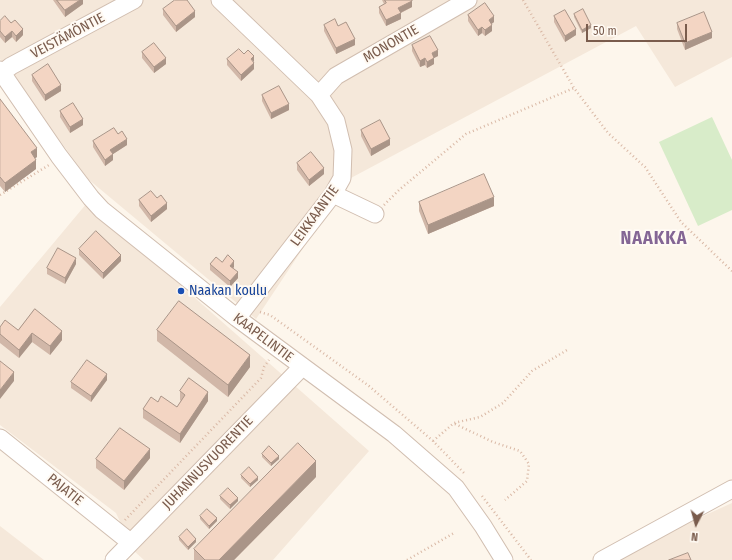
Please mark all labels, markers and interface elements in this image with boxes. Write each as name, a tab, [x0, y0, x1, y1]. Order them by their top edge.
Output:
street label: VEISTÄMÖNTIE	[28, 10, 108, 62]
scale bar	[588, 16, 689, 42]
street label: MONONTIE	[360, 21, 422, 67]
text: 50 m	[593, 24, 617, 38]
street label: LEIKKAANTIE	[287, 182, 343, 250]
district label: NAAKKA	[620, 228, 688, 250]
place label: Naakan koulu	[189, 283, 267, 299]
marker: Naakan koulu	[176, 286, 186, 296]
street label: KAAPELINTIE	[230, 310, 296, 366]
street label: JUHANNUSVUORENTIE	[159, 413, 257, 513]
street label: PAJATIE	[44, 471, 86, 509]
north arrow	[676, 504, 716, 544]
text: N	[691, 530, 699, 543]

